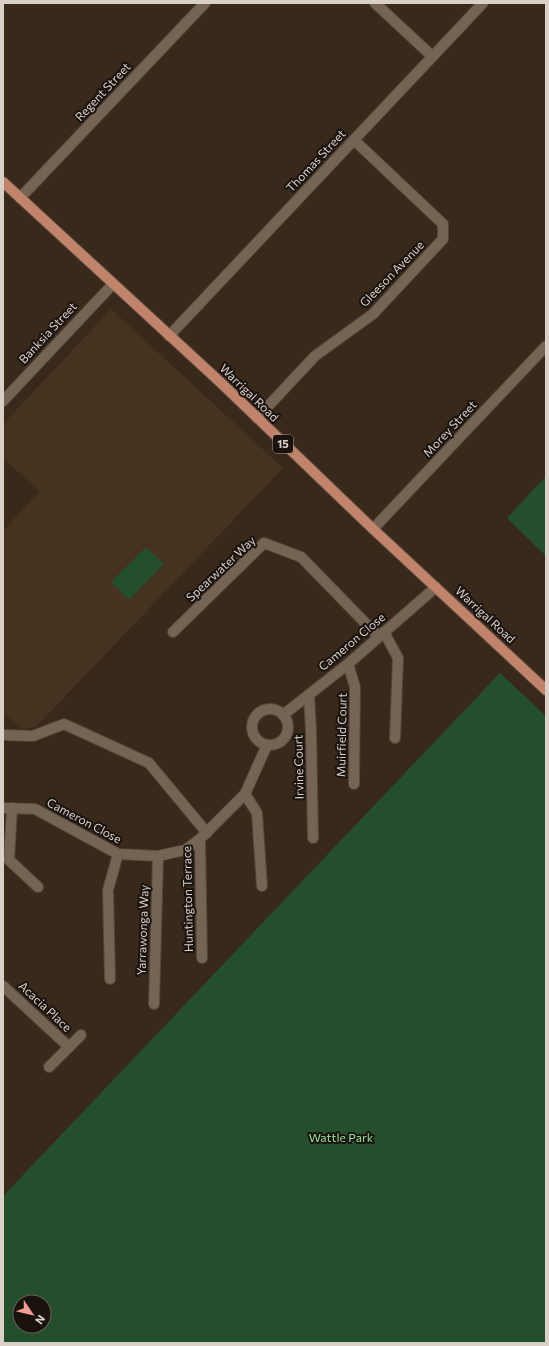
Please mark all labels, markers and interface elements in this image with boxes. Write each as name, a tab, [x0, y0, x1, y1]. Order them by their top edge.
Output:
street label: Regent Street	[72, 59, 133, 123]
street label: Thomas Street	[283, 126, 348, 194]
street label: Gleeson Avenue	[356, 237, 426, 309]
street label: Banksia Street	[15, 299, 79, 366]
street label: Warrigal Road	[217, 361, 282, 424]
street label: Morey Street	[420, 397, 479, 459]
road number: 15	[273, 435, 293, 453]
street label: Spearwater Way	[183, 533, 258, 604]
street label: Warrigal Road	[453, 583, 519, 646]
street label: Cameron Close	[315, 609, 387, 673]
street label: Muirfield Court	[333, 693, 349, 777]
street label: Irvine Court	[290, 734, 306, 799]
street label: Cameron Close	[45, 795, 124, 846]
street label: Huntington Terrace	[179, 846, 195, 952]
street label: Yarrawonga Way	[133, 884, 151, 976]
street label: Acacia Place	[16, 978, 75, 1034]
park label: Wattle Park	[309, 1130, 374, 1144]
north arrow	[12, 1294, 52, 1334]
text: N	[33, 1313, 48, 1327]

